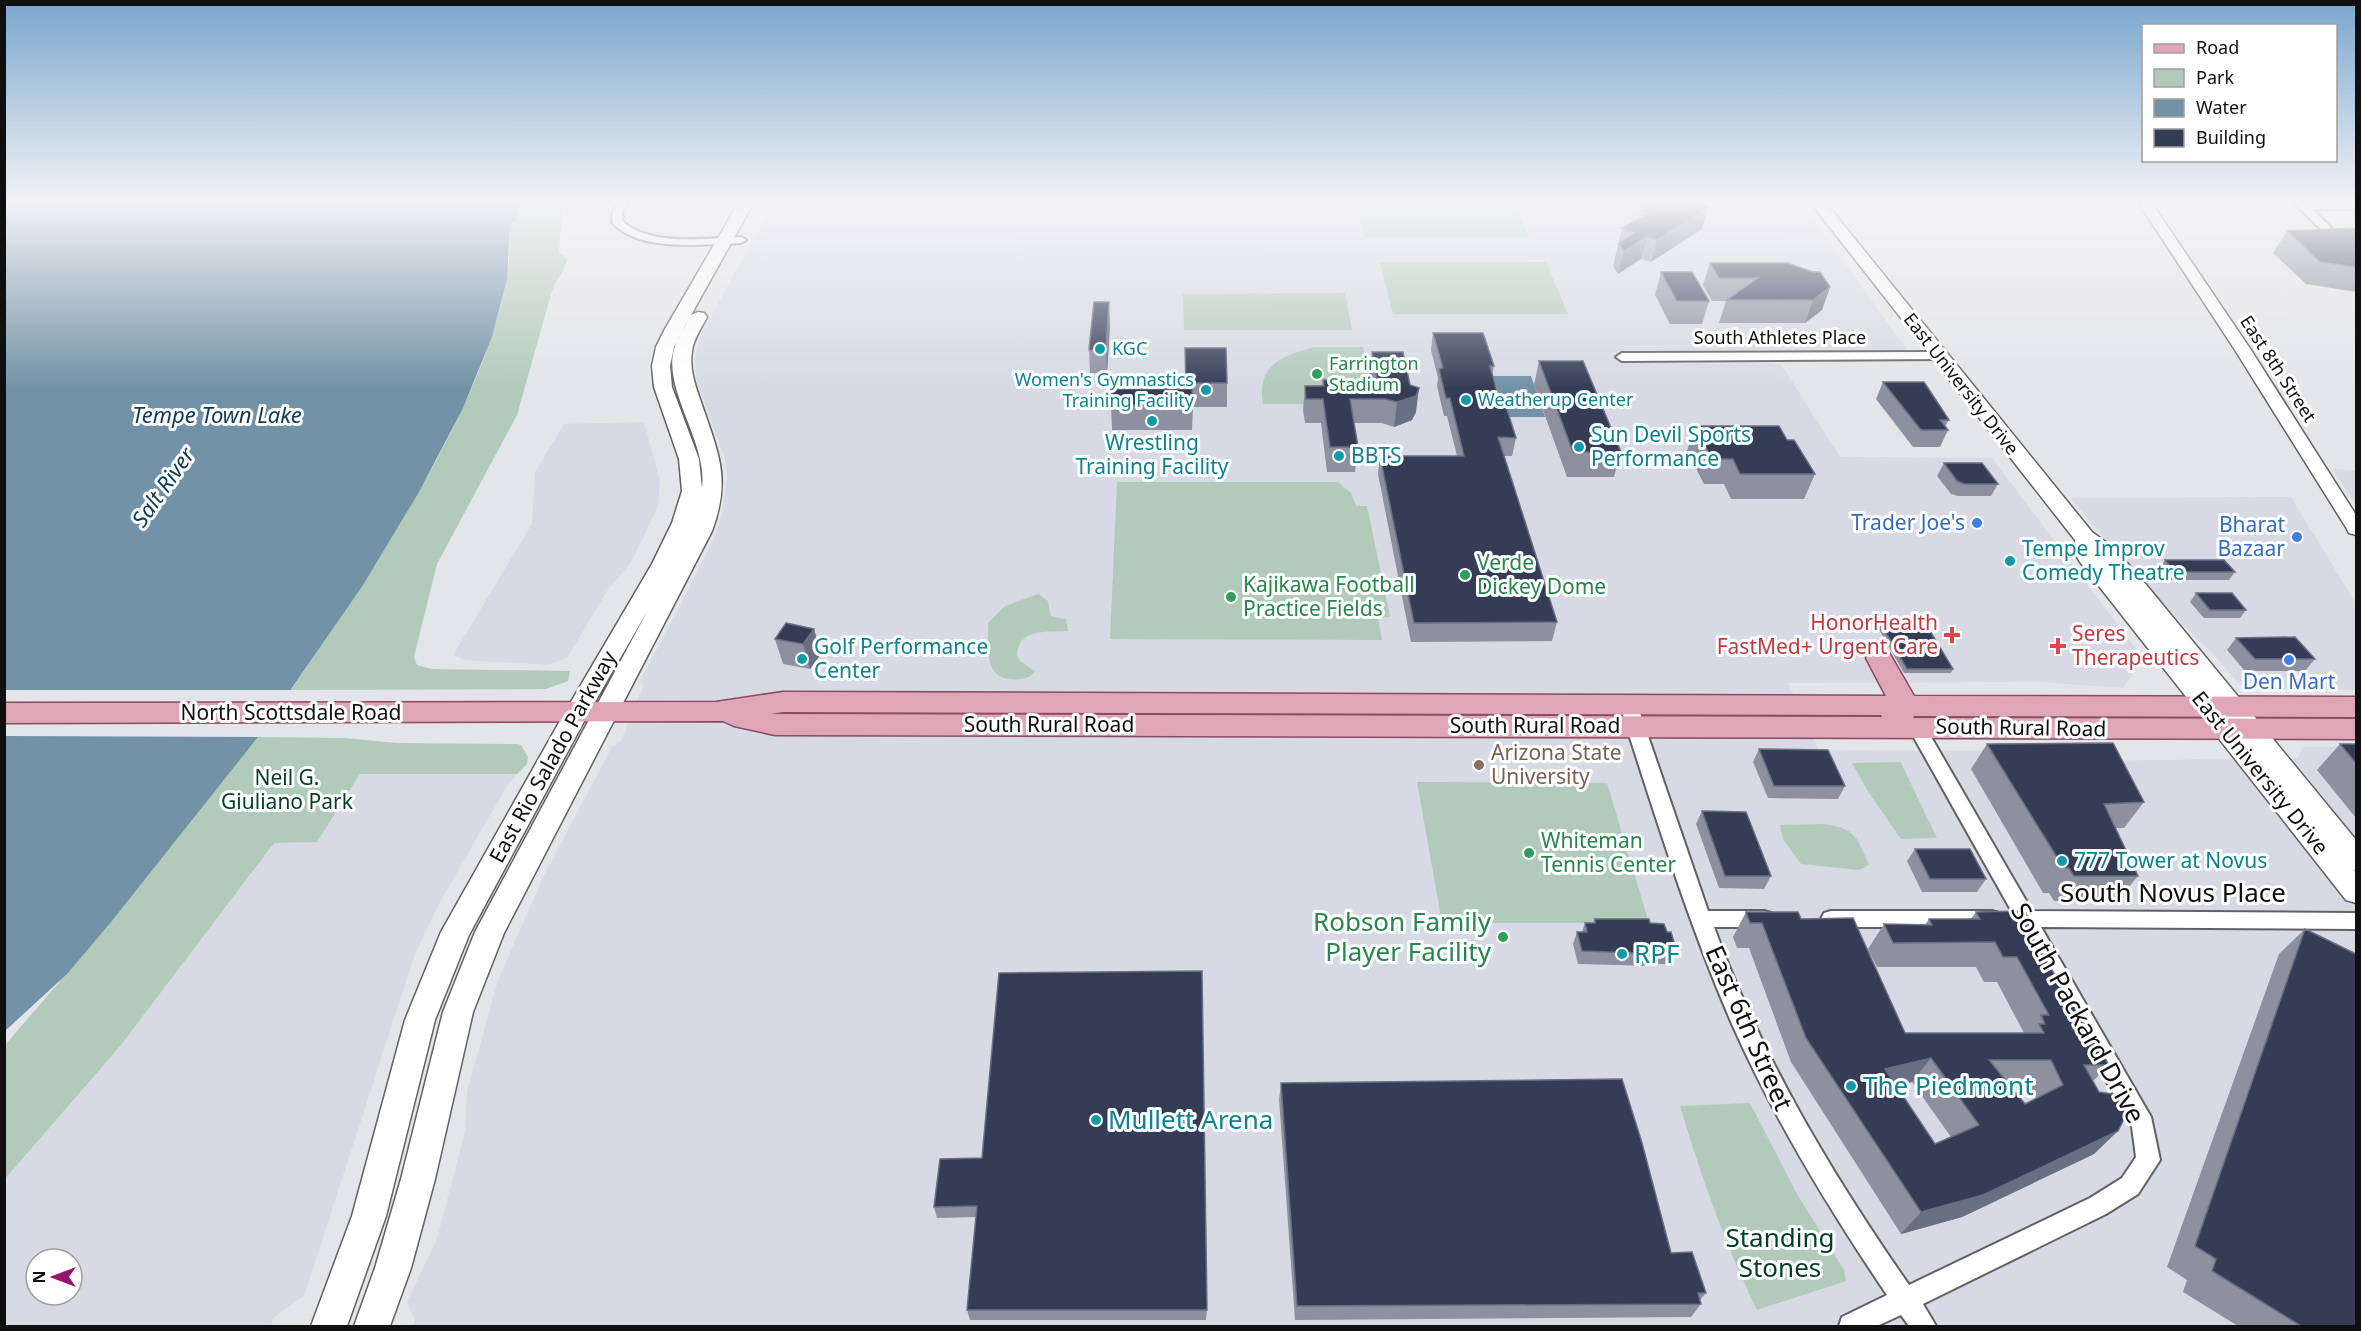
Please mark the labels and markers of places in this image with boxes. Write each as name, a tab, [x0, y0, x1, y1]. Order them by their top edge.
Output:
place label: KGC	[1112, 336, 1147, 360]
marker: KGC	[1093, 342, 1107, 356]
place label: Farrington Stadium	[1329, 351, 1419, 396]
place label: Women's Gymnastics Training Facility	[1015, 367, 1195, 412]
marker: Farrington Stadium	[1310, 367, 1324, 381]
marker: Women's Gymnastics Training Facility	[1199, 383, 1213, 397]
place label: Weatherup Center	[1478, 387, 1634, 411]
marker: Weatherup Center	[1459, 393, 1473, 407]
marker: Wrestling Training Facility	[1145, 414, 1159, 428]
place label: Sun Devil Sports Performance	[1591, 420, 1751, 472]
place label: Wrestling Training Facility	[1075, 428, 1229, 480]
marker: Sun Devil Sports Performance	[1572, 440, 1586, 454]
place label: BBTS	[1351, 441, 1402, 469]
marker: BBTS	[1332, 449, 1346, 463]
place label: Trader Joe's	[1851, 508, 1965, 536]
place label: Bharat Bazaar	[2217, 510, 2285, 562]
marker: Trader Joe's	[1970, 516, 1984, 530]
marker: Bharat Bazaar	[2290, 530, 2304, 544]
place label: Tempe Improv Comedy Theatre	[2022, 534, 2185, 586]
place label: Verde Dickey Dome	[1477, 548, 1606, 600]
marker: Tempe Improv Comedy Theatre	[2003, 554, 2017, 568]
marker: Verde Dickey Dome	[1458, 568, 1472, 582]
place label: Kajikawa Football Practice Fields	[1243, 570, 1415, 622]
marker: Kajikawa Football Practice Fields	[1224, 590, 1238, 604]
place label: HonorHealth FastMed+ Urgent Care	[1717, 608, 1938, 660]
place label: Seres Therapeutics	[2072, 619, 2199, 671]
marker: HonorHealth FastMed+ Urgent Care	[1943, 626, 1961, 644]
place label: Golf Performance Center	[814, 632, 988, 684]
marker: Seres Therapeutics	[2049, 637, 2067, 655]
marker: Golf Performance Center	[795, 652, 809, 666]
marker: Den Mart	[2282, 653, 2296, 667]
place label: Den Mart	[2243, 667, 2336, 695]
place label: Arizona State University	[1491, 738, 1622, 790]
marker: Arizona State University	[1472, 758, 1486, 772]
place label: Whiteman Tennis Center	[1541, 826, 1676, 878]
marker: Whiteman Tennis Center	[1522, 846, 1536, 860]
place label: 777 Tower at Novus	[2074, 846, 2267, 874]
marker: 777 Tower at Novus	[2055, 854, 2069, 868]
place label: Robson Family Player Facility	[1313, 903, 1492, 969]
marker: Robson Family Player Facility	[1496, 930, 1510, 944]
place label: RPF	[1634, 935, 1679, 971]
marker: RPF	[1615, 947, 1629, 961]
place label: The Piedmont	[1863, 1067, 2034, 1103]
marker: The Piedmont	[1844, 1079, 1858, 1093]
place label: Mullett Arena	[1108, 1101, 1273, 1137]
marker: Mullett Arena	[1089, 1113, 1103, 1127]

